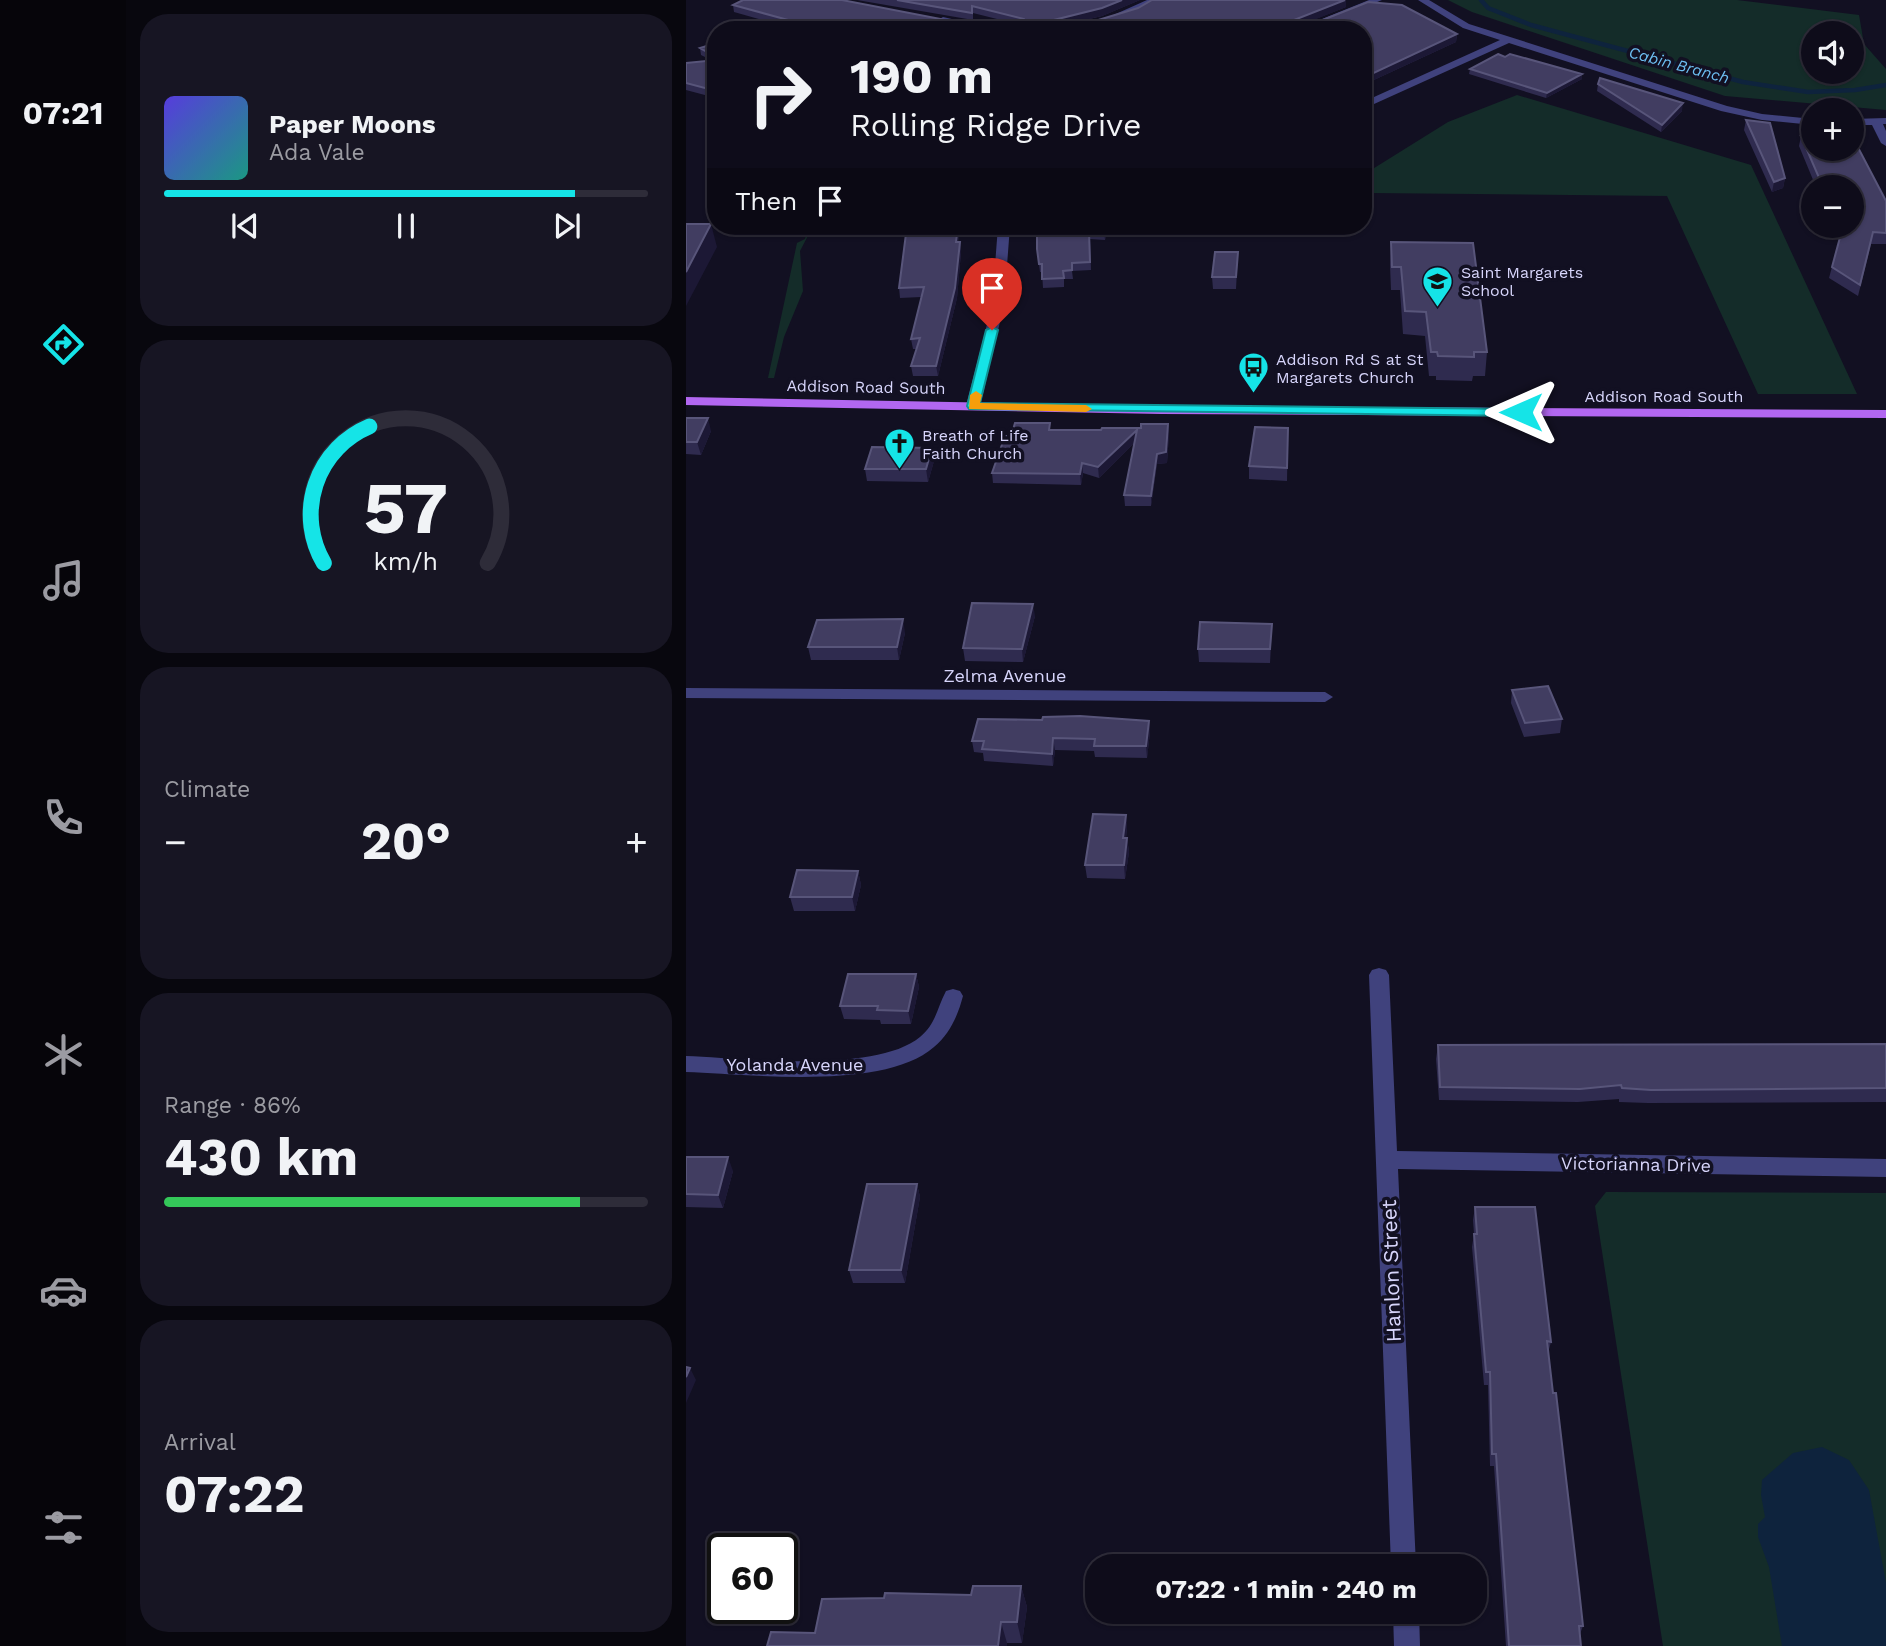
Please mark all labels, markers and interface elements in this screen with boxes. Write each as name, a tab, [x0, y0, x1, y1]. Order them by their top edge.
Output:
map controls	[1801, 21, 1864, 238]
button: sound	[1801, 21, 1864, 84]
water label: Cabin Branch	[1627, 42, 1731, 88]
text: 190 m	[850, 47, 993, 105]
icon: right	[735, 49, 826, 140]
text: 07:21	[22, 94, 104, 132]
button: +	[1801, 98, 1864, 161]
text: Rolling Ridge Drive	[850, 106, 1141, 144]
text: Paper Moons	[269, 109, 436, 139]
text: Ada Vale	[269, 139, 365, 166]
button: −	[1801, 175, 1864, 238]
icon: arrive	[811, 182, 849, 220]
text: Then	[735, 186, 797, 216]
icon: previous	[226, 207, 264, 245]
icon: pause	[387, 207, 425, 245]
icon: next	[548, 207, 586, 245]
pin	[962, 258, 1022, 330]
place label: Saint Margarets School	[1461, 263, 1583, 300]
school or university icon: Saint Margarets School	[1421, 264, 1455, 308]
icon: arrive	[973, 269, 1011, 307]
icon: directions	[39, 320, 88, 369]
place label: Addison Rd S at St Margarets Church	[1276, 350, 1424, 387]
bus stop icon: Addison Rd S at St Margarets Church	[1236, 351, 1270, 395]
position arrow	[1484, 375, 1558, 449]
street label: Addison Road South	[786, 376, 946, 398]
street label: Addison Road South	[1585, 387, 1743, 406]
place label: Breath of Life Faith Church	[922, 426, 1028, 463]
church icon: Breath of Life Faith Church	[882, 427, 916, 471]
text: 57	[364, 465, 448, 551]
text: km/h	[374, 546, 438, 575]
icon: music	[39, 556, 88, 605]
street label: Zelma Avenue	[944, 665, 1066, 686]
text: Climate	[164, 776, 250, 803]
icon: phone	[39, 793, 88, 842]
text: 20°	[361, 811, 451, 872]
text: −	[164, 820, 187, 864]
text: +	[625, 820, 648, 864]
icon: climate	[39, 1030, 88, 1079]
street label: Yolanda Avenue	[727, 1054, 863, 1075]
text: Range · 86%	[164, 1092, 301, 1119]
text: 430 km	[164, 1127, 358, 1188]
street label: Victorianna Drive	[1561, 1152, 1711, 1176]
street label: Hanlon Street	[1376, 1199, 1406, 1343]
icon: car	[39, 1266, 88, 1315]
text: Arrival	[164, 1429, 236, 1456]
text: 07:22	[164, 1464, 305, 1525]
icon: filters	[39, 1503, 88, 1552]
speed limit sign: 60	[707, 1533, 798, 1624]
text: 07:22 · 1 min · 240 m	[1155, 1574, 1417, 1604]

